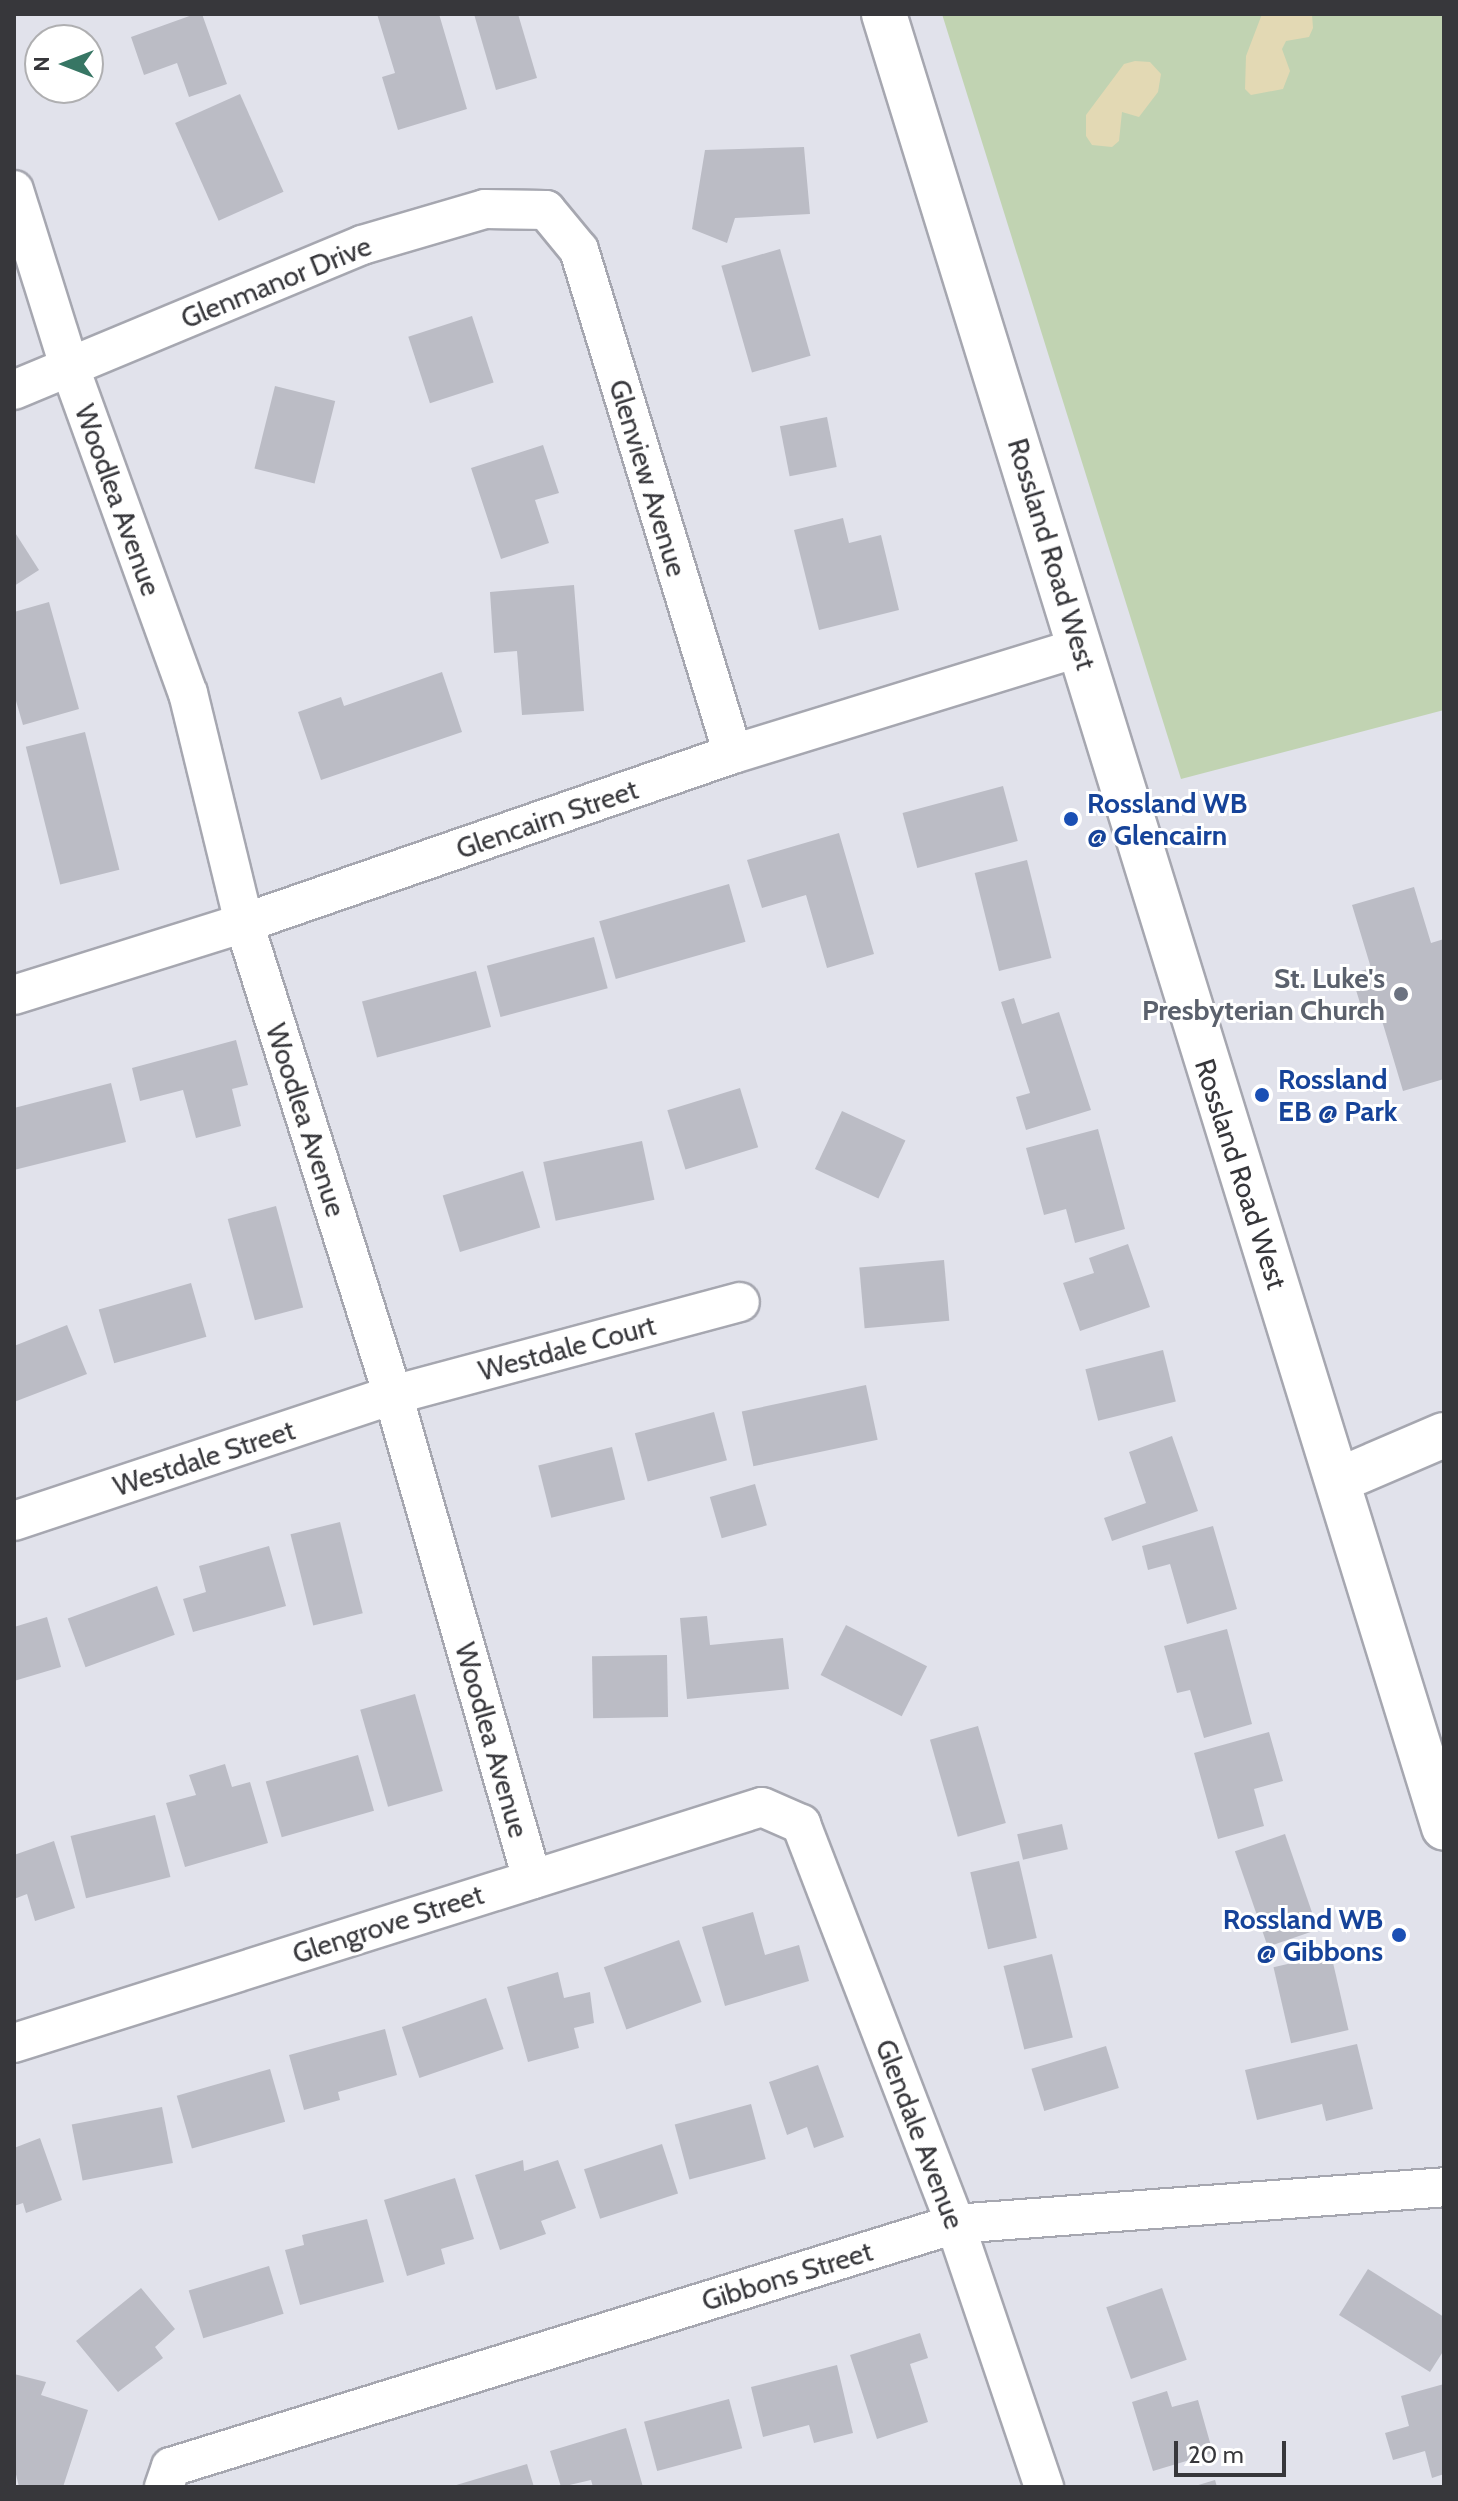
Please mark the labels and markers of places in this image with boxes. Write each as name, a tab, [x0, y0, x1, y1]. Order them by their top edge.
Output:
place label: Rossland WB @ Glencairn	[1087, 786, 1247, 852]
marker: Rossland WB @ Glencairn	[1062, 810, 1080, 828]
place label: St. Luke's Presbyterian Church	[1142, 961, 1385, 1027]
marker: St. Luke's Presbyterian Church	[1392, 985, 1410, 1003]
place label: Rossland EB @ Park	[1278, 1062, 1397, 1128]
marker: Rossland EB @ Park	[1253, 1086, 1271, 1104]
place label: Rossland WB @ Gibbons	[1223, 1902, 1383, 1968]
marker: Rossland WB @ Gibbons	[1390, 1926, 1408, 1944]

